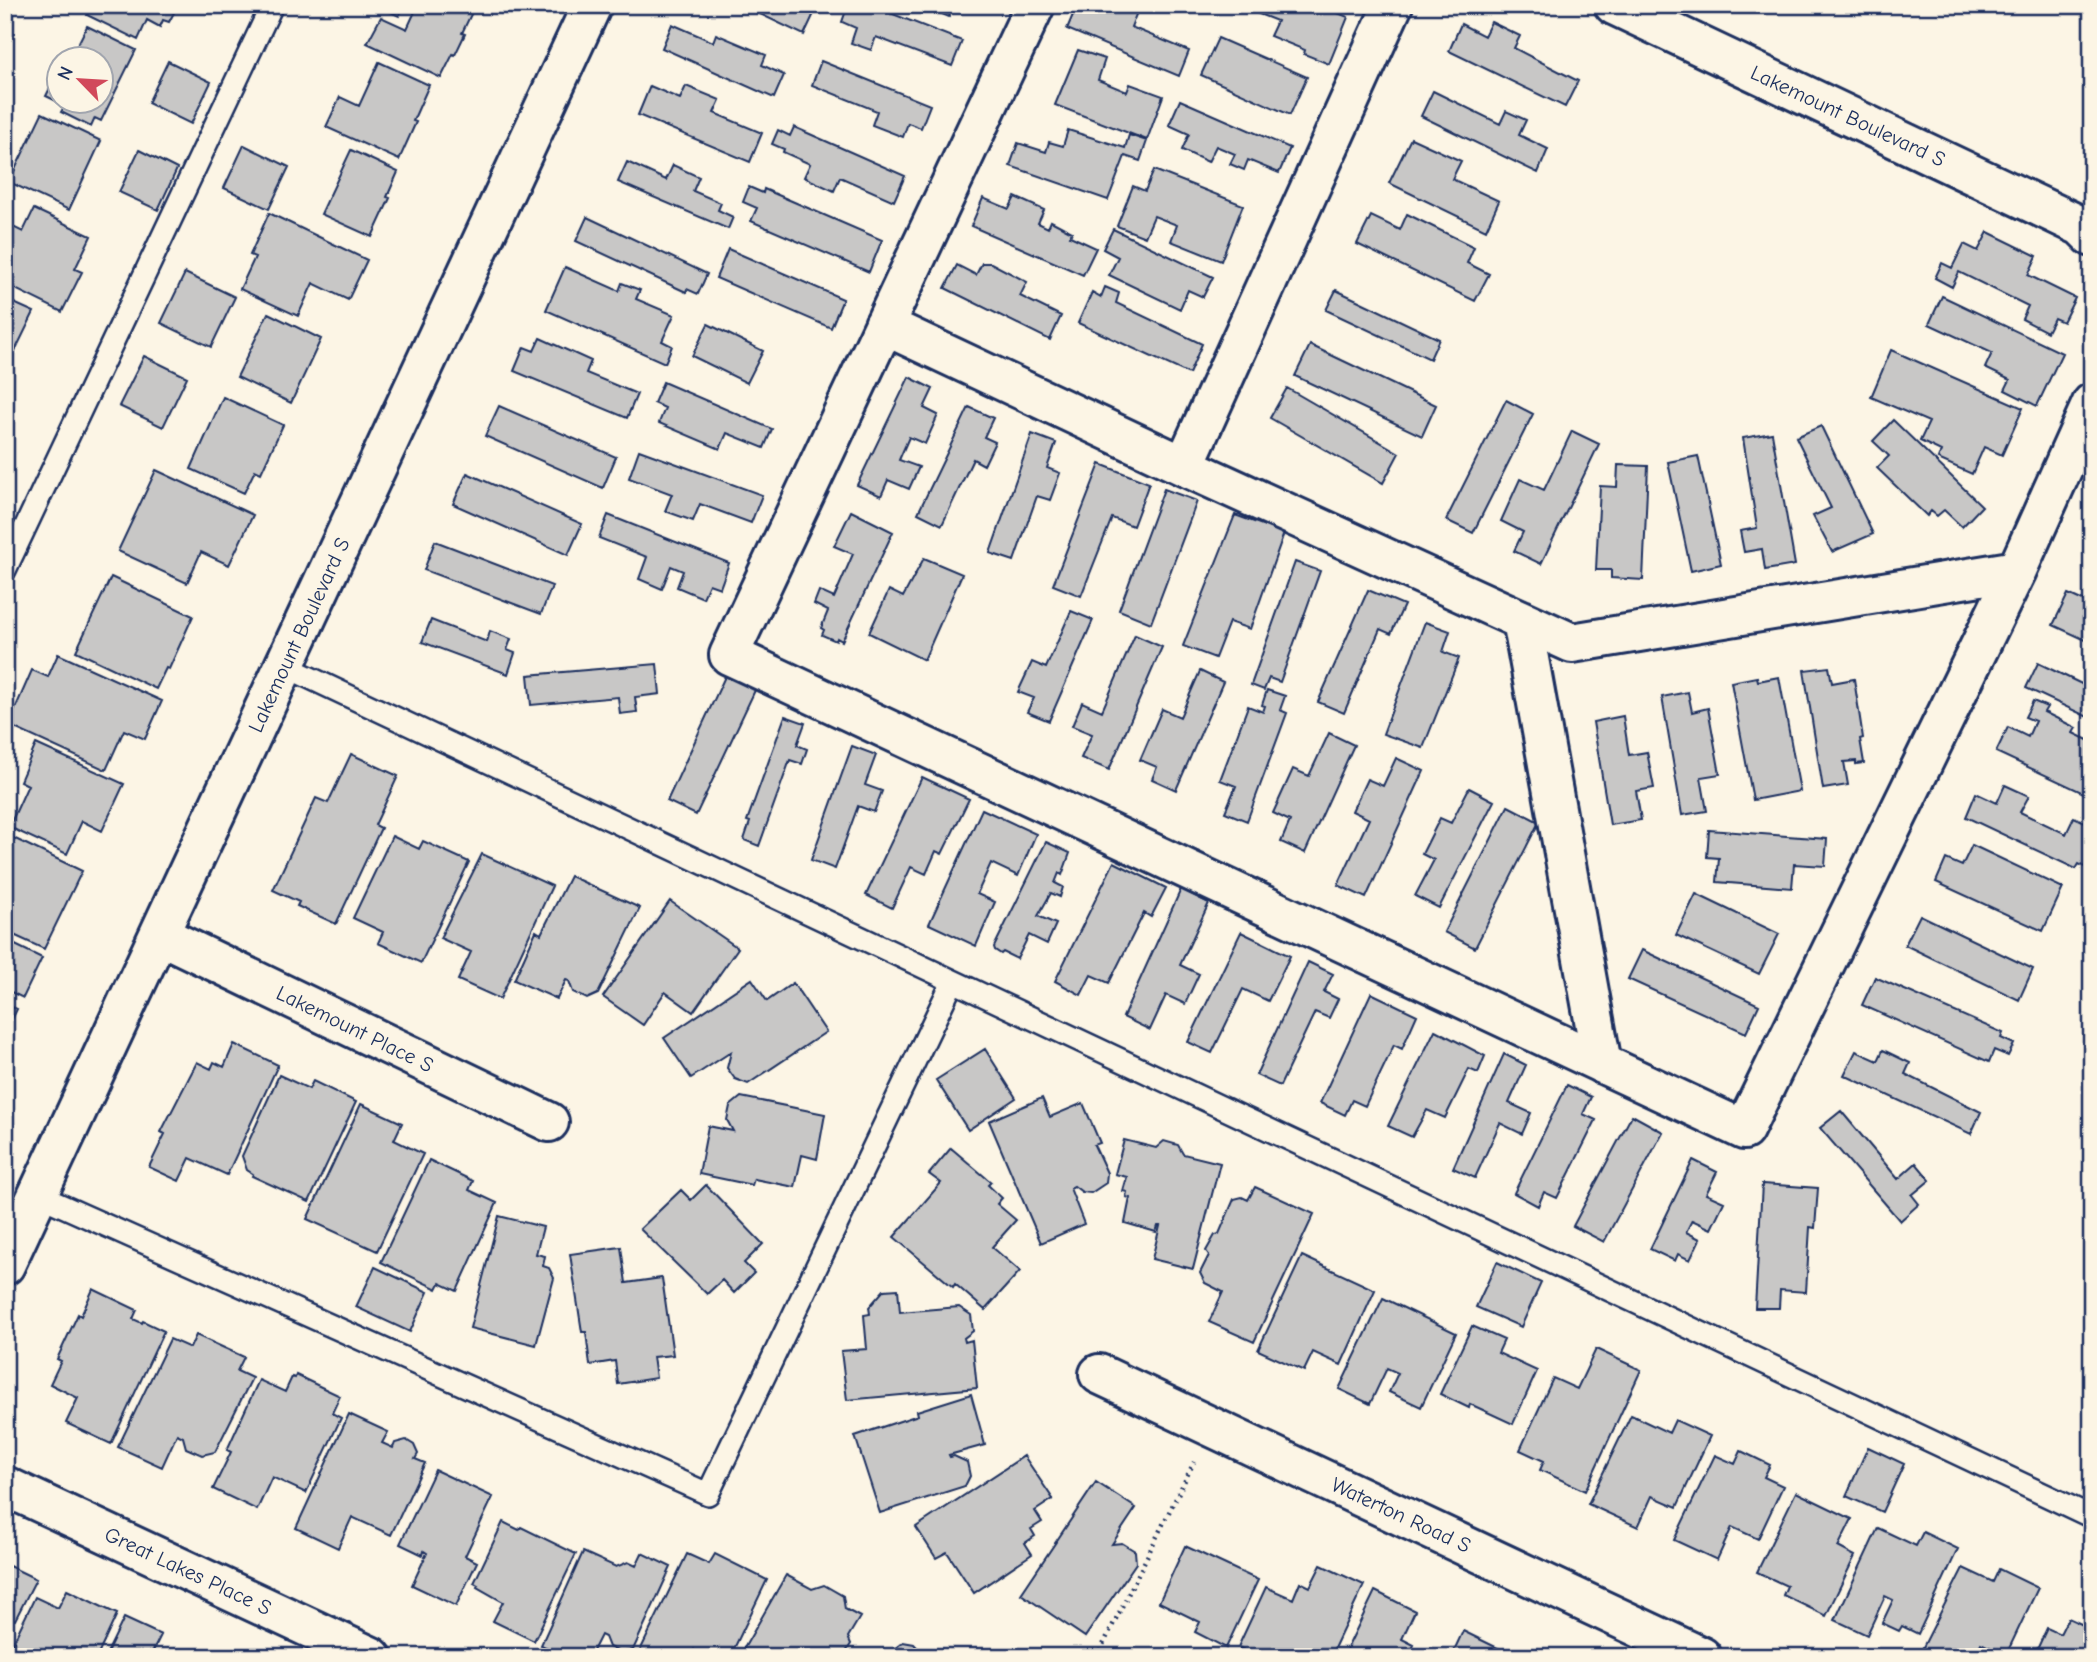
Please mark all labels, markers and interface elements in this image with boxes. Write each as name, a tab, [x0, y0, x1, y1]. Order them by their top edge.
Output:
north arrow	[46, 46, 116, 116]
street label: Lakemount Boulevard S	[1747, 60, 1949, 172]
text: N	[53, 63, 78, 84]
street label: Lakemount Boulevard S	[243, 534, 355, 736]
street label: Lakemount Place S	[273, 981, 437, 1077]
street label: Waterton Road S	[1328, 1472, 1474, 1558]
street label: Great Lakes Place S	[101, 1522, 275, 1620]

